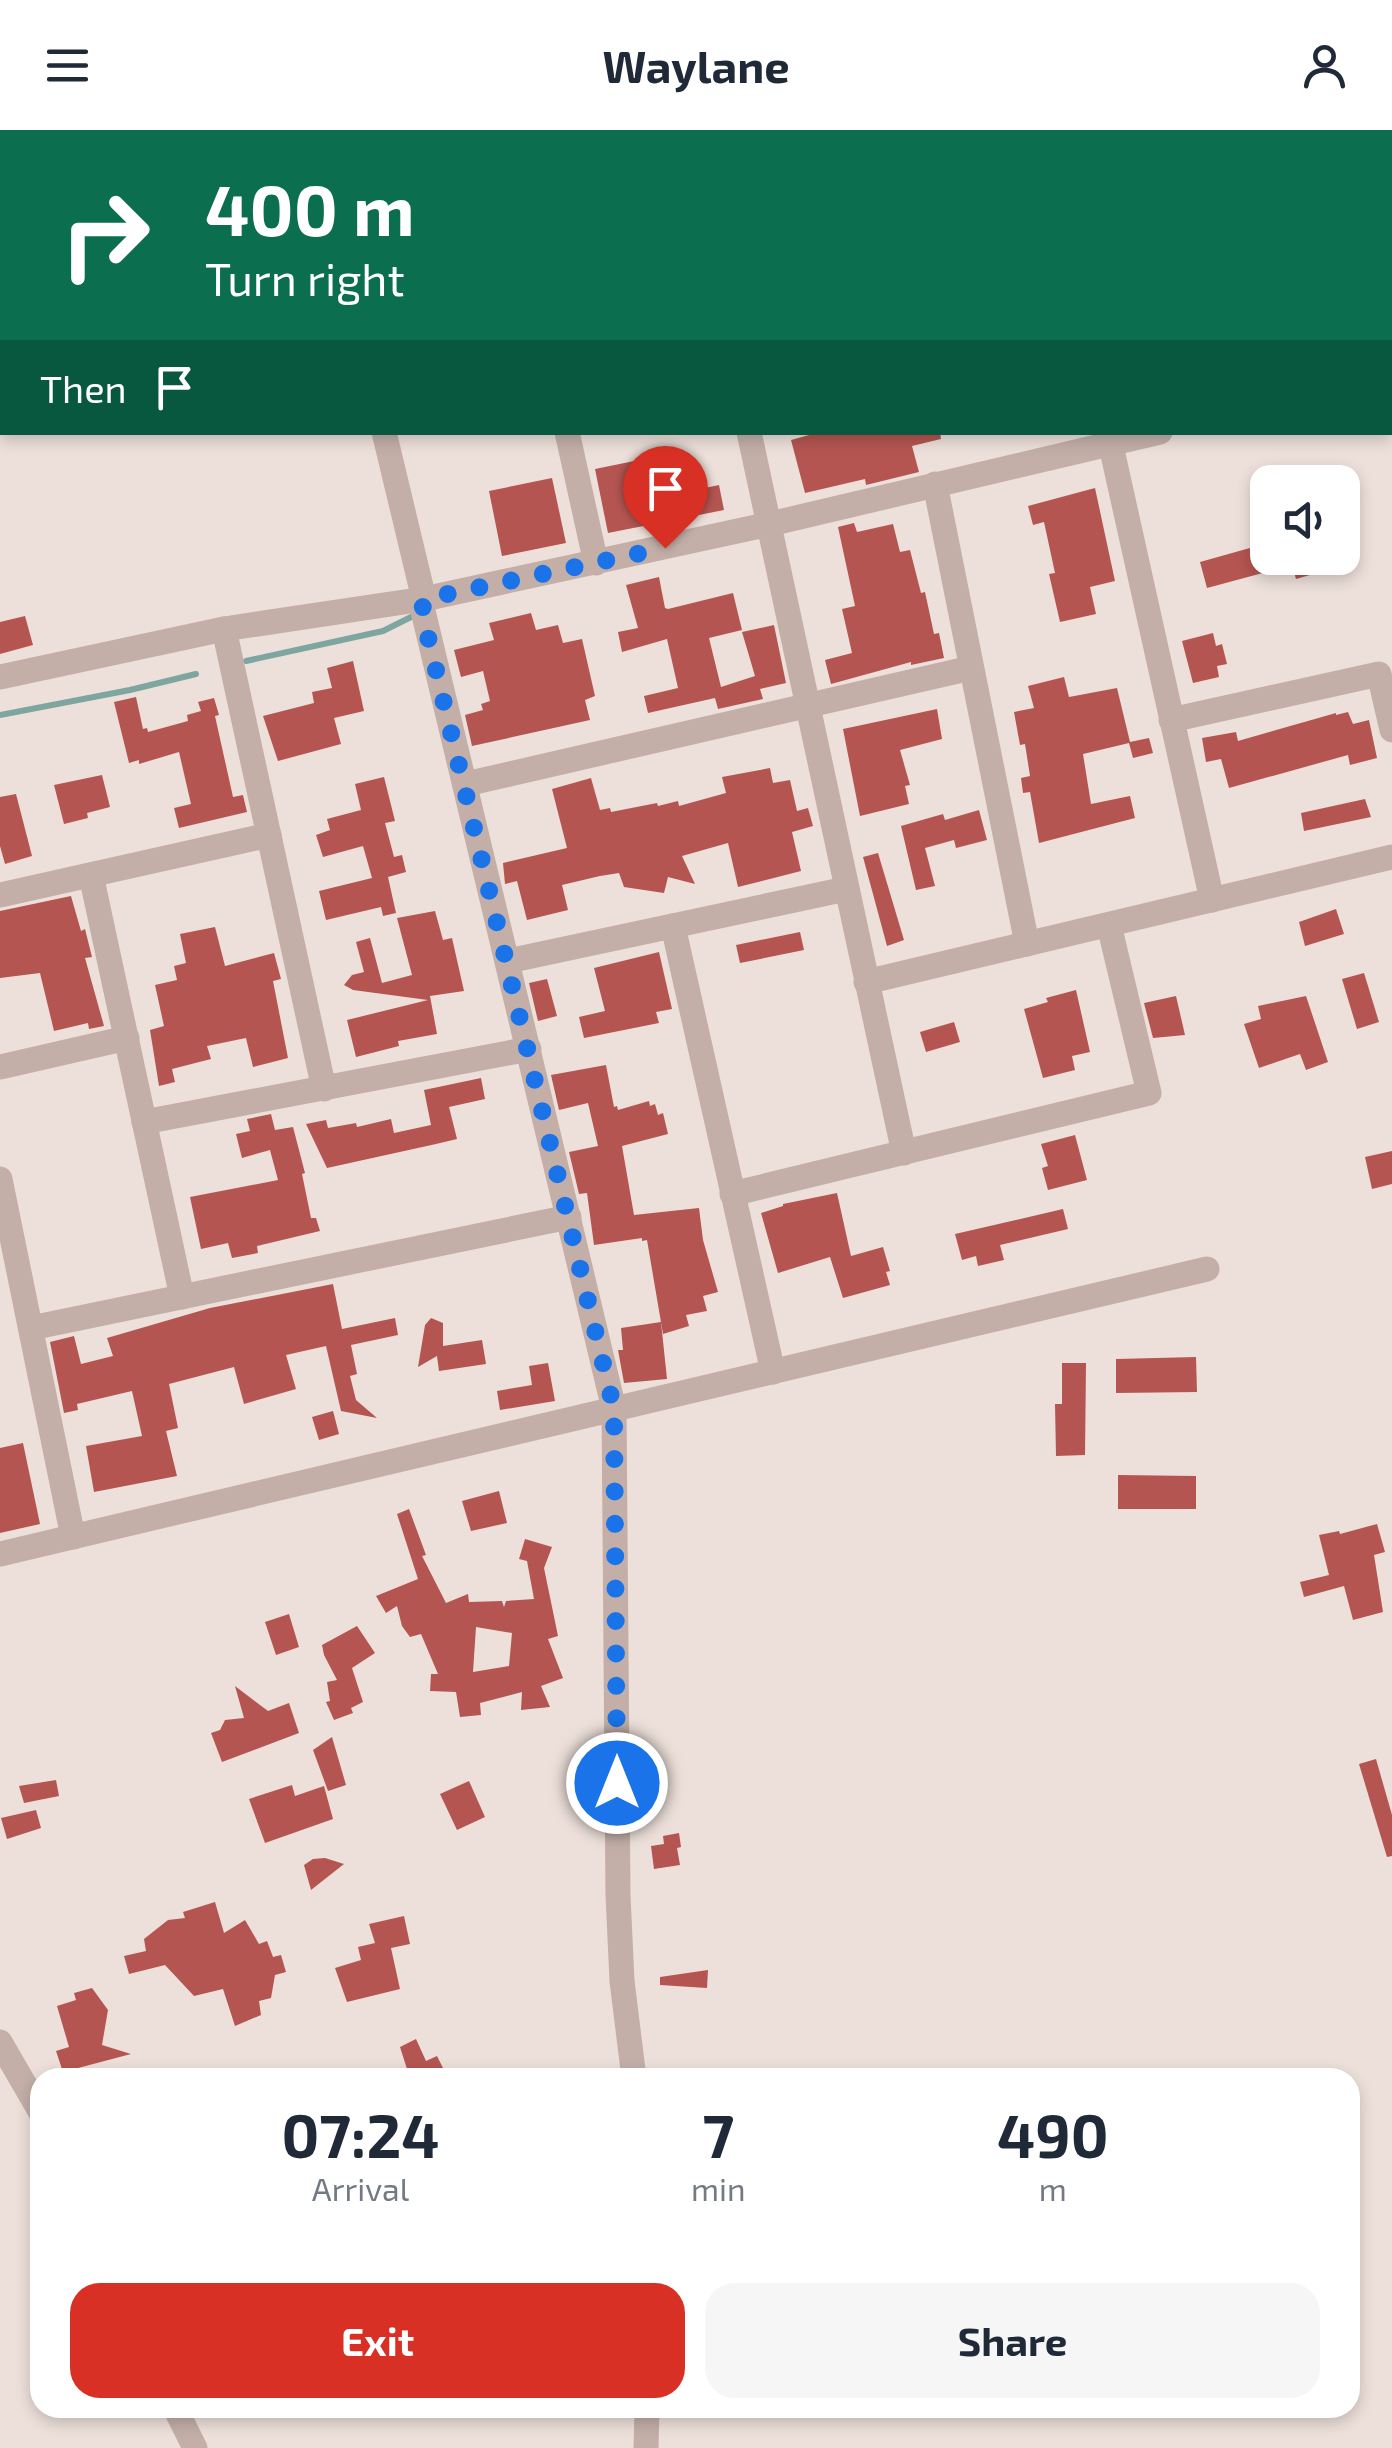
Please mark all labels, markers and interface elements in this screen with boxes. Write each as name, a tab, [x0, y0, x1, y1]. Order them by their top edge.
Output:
icon: menu	[40, 38, 95, 93]
text: Waylane	[602, 38, 790, 92]
icon: person	[1297, 38, 1352, 93]
text: 400 m	[205, 166, 415, 250]
icon: right	[40, 170, 170, 300]
text: Turn right	[205, 251, 405, 305]
icon: arrive	[147, 360, 202, 415]
text: Then	[40, 365, 127, 411]
pin	[623, 446, 708, 549]
icon: arrive	[638, 461, 693, 516]
map controls	[1250, 465, 1360, 575]
button: sound	[1250, 465, 1360, 575]
position arrow	[565, 1731, 669, 1835]
text: 07:24	[281, 2098, 440, 2170]
text: 7	[702, 2098, 734, 2170]
text: 490	[997, 2098, 1109, 2170]
text: Arrival	[312, 2169, 409, 2207]
text: min	[691, 2169, 746, 2207]
text: m	[1039, 2169, 1067, 2207]
button: Exit	[70, 2283, 685, 2398]
button: Share	[705, 2283, 1320, 2398]

